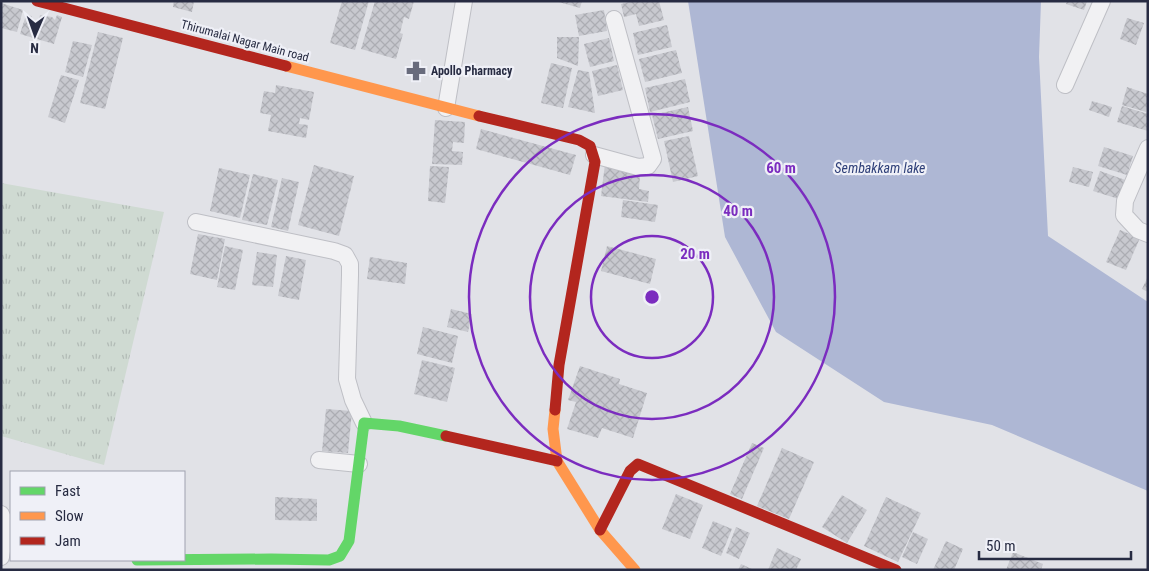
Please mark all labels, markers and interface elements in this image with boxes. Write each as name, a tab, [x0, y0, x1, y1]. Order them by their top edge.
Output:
north arrow	[10, 10, 60, 60]
street label: Thirumalai Nagar Main road	[180, 17, 310, 65]
text: N	[30, 40, 39, 56]
pharmacy icon: Apollo Pharmacy	[405, 60, 427, 82]
place label: Apollo Pharmacy	[431, 64, 513, 78]
text: 60 m	[766, 159, 796, 177]
water label: Sembakkam lake	[835, 160, 925, 176]
text: 40 m	[723, 202, 753, 220]
text: 20 m	[680, 245, 710, 263]
centre of rings	[643, 288, 661, 306]
legend	[10, 471, 185, 561]
text: Fast	[55, 482, 80, 500]
text: Slow	[55, 507, 84, 525]
scale bar	[979, 528, 1132, 560]
text: Jam	[55, 532, 81, 550]
text: 50 m	[986, 537, 1016, 555]

